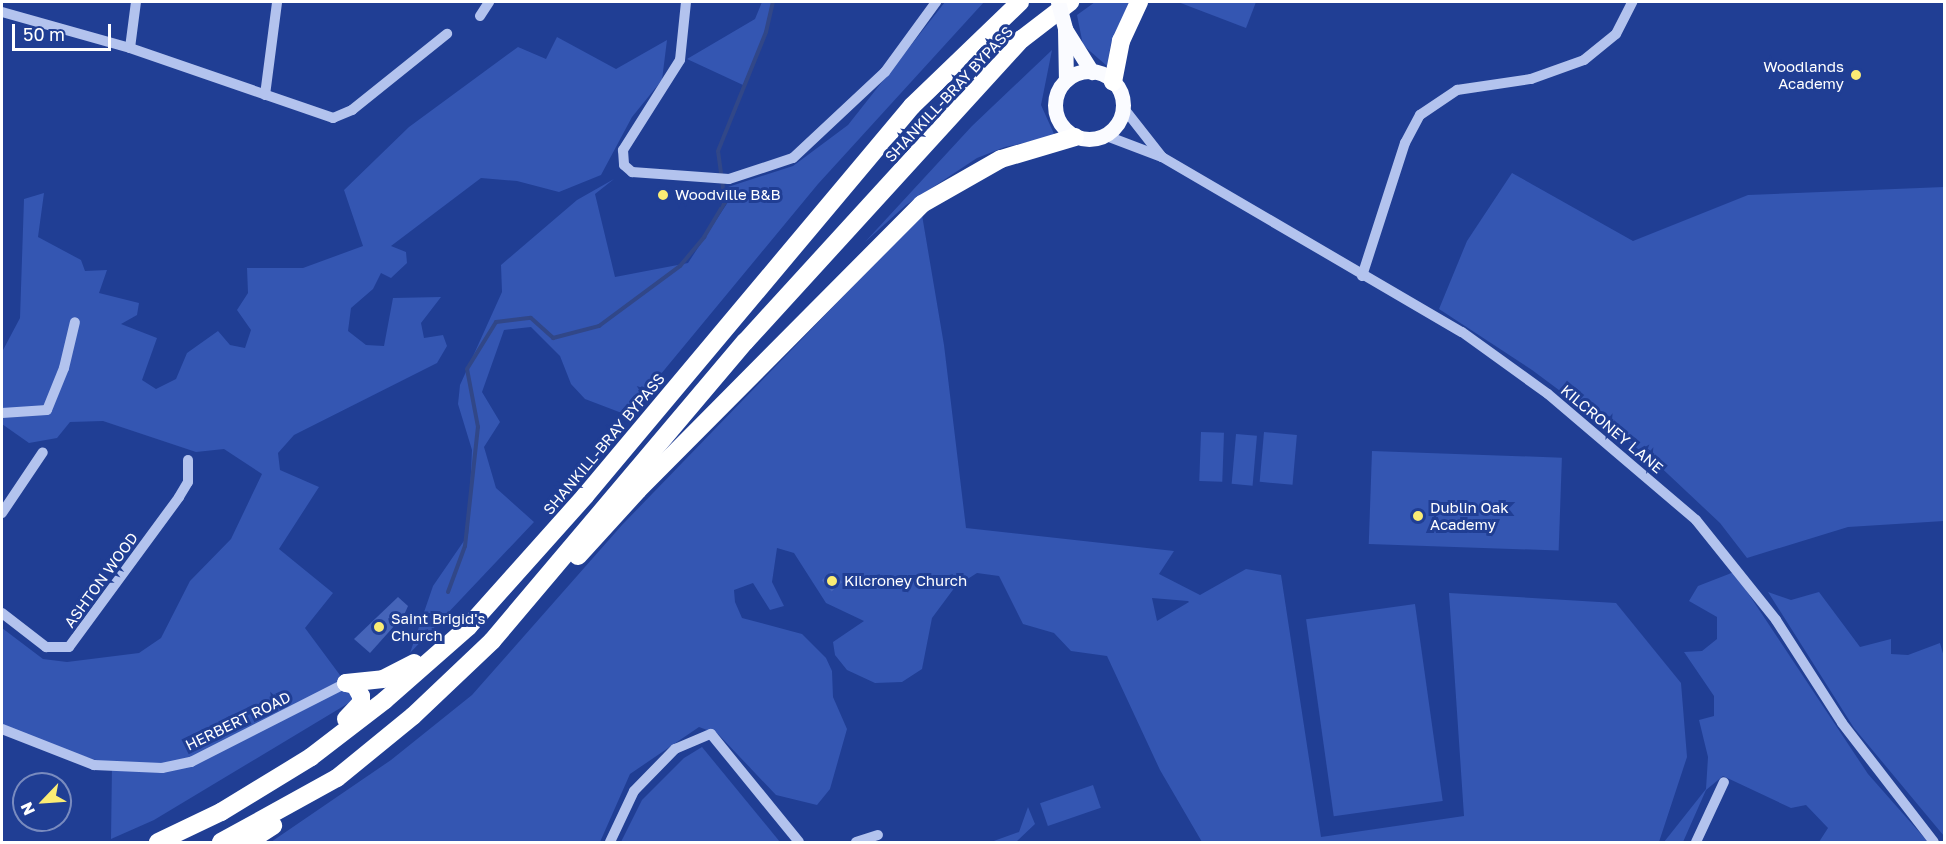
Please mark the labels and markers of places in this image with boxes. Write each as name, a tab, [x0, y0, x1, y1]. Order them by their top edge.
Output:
place label: Woodlands Academy	[1763, 57, 1844, 92]
marker: Woodlands Academy	[1849, 68, 1863, 82]
place label: Woodville B&B	[675, 186, 780, 204]
marker: Woodville B&B	[656, 188, 670, 202]
place label: Dublin Oak Academy	[1430, 498, 1509, 533]
marker: Dublin Oak Academy	[1411, 509, 1425, 523]
place label: Kilcroney Church	[844, 572, 967, 590]
marker: Kilcroney Church	[825, 574, 839, 588]
place label: Saint Brigid's Church	[391, 609, 486, 644]
marker: Saint Brigid's Church	[372, 620, 386, 634]

